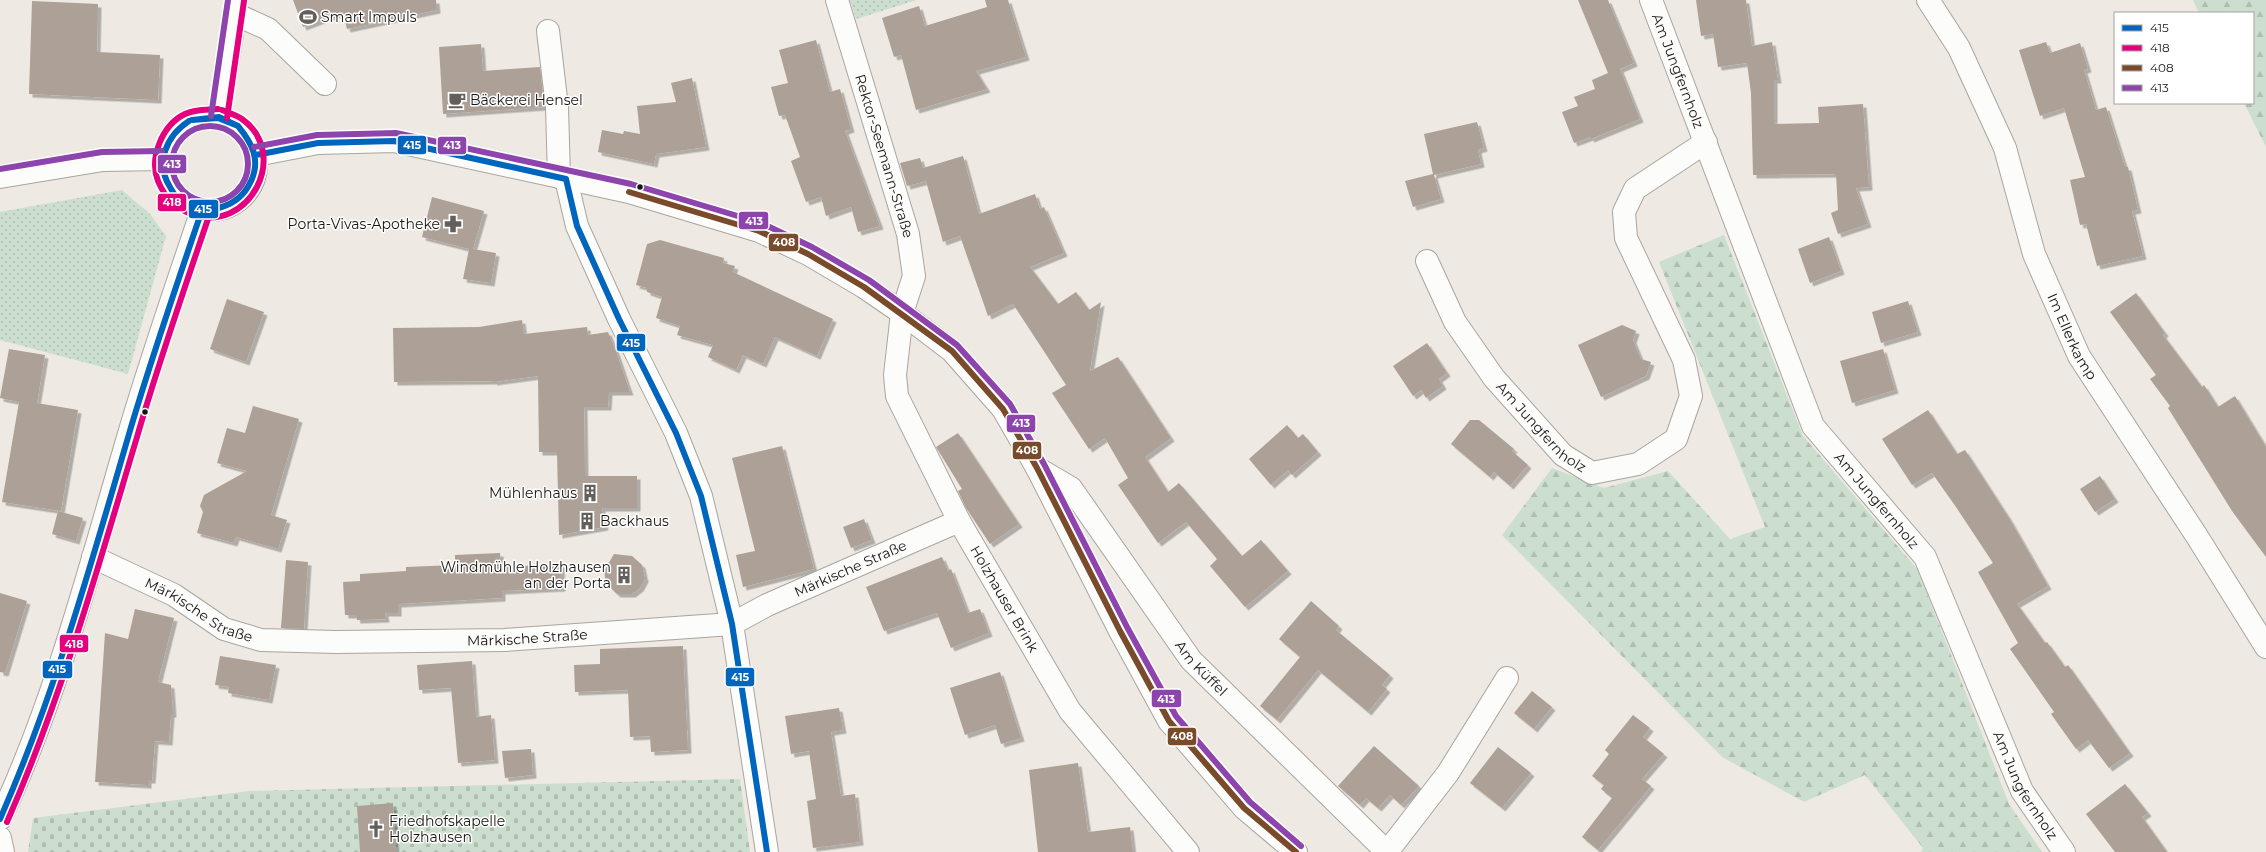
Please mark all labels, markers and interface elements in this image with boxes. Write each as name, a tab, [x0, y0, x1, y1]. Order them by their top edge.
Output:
sports icon: Smart Impuls	[298, 7, 318, 27]
place label: Smart Impuls	[321, 8, 417, 26]
street label: Am Jungfernholz	[1648, 11, 1708, 131]
legend	[2114, 12, 2254, 104]
text: 415	[2150, 20, 2169, 35]
text: 418	[2150, 40, 2170, 55]
text: 408	[2150, 60, 2174, 75]
street label: Rektor-Seemann-Straße	[851, 72, 918, 240]
text: 413	[2150, 80, 2169, 95]
cafe icon: Bäckerei Hensel	[447, 90, 467, 110]
place label: Bäckerei Hensel	[470, 91, 583, 109]
line badge: 415	[397, 135, 427, 155]
line badge: 413	[437, 136, 467, 155]
text: 415	[403, 138, 422, 152]
text: 413	[443, 138, 462, 152]
line badge: 413	[157, 154, 187, 174]
text: 413	[163, 157, 182, 171]
unlabelled marker	[635, 182, 645, 192]
line badge: 418	[157, 193, 187, 212]
text: 418	[163, 195, 181, 209]
line badge: 415	[188, 199, 219, 219]
text: 415	[194, 202, 213, 216]
line badge: 413	[738, 211, 769, 230]
pharmacy icon: Porta-Vivas-Apotheke	[443, 214, 463, 234]
text: 413	[745, 214, 764, 228]
place label: Porta-Vivas-Apotheke	[288, 215, 440, 233]
line badge: 408	[768, 233, 799, 252]
text: 408	[773, 235, 795, 249]
street label: Im Ellerkamp	[2043, 290, 2101, 383]
line badge: 415	[616, 333, 646, 352]
text: 415	[622, 336, 641, 350]
street label: Am Jungfernholz	[1493, 378, 1590, 476]
unlabelled marker	[140, 407, 150, 417]
line badge: 413	[1006, 414, 1036, 433]
text: 413	[1012, 416, 1031, 430]
line badge: 408	[1012, 441, 1042, 460]
text: 408	[1016, 443, 1038, 457]
street label: Am Jungfernholz	[1831, 449, 1923, 553]
building icon: Mühlenhaus	[580, 483, 600, 503]
place label: Mühlenhaus	[489, 484, 577, 502]
building icon: Backhaus	[577, 511, 597, 531]
place label: Backhaus	[600, 512, 669, 530]
street label: Märkische Straße	[791, 536, 909, 601]
street label: Holzhauser Brink	[966, 542, 1043, 656]
place label: Windmühle Holzhausen an der Porta	[440, 558, 611, 592]
building icon: Windmühle Holzhausen an der Porta	[614, 565, 634, 585]
street label: Märkische Straße	[142, 574, 255, 646]
street label: Märkische Straße	[467, 625, 588, 649]
line badge: 418	[59, 634, 89, 653]
text: 418	[65, 637, 83, 651]
street label: Am Küffel	[1171, 637, 1231, 700]
line badge: 415	[42, 660, 73, 679]
text: 415	[48, 662, 67, 676]
line badge: 415	[725, 667, 755, 687]
text: 415	[731, 670, 750, 684]
line badge: 413	[1151, 689, 1182, 708]
text: 413	[1157, 692, 1176, 706]
line badge: 408	[1167, 727, 1197, 746]
street label: Am Jungfernholz	[1989, 728, 2062, 843]
text: 408	[1171, 729, 1193, 743]
place label: Friedhofskapelle Holzhausen	[389, 812, 505, 846]
church icon: Friedhofskapelle Holzhausen	[366, 819, 386, 839]

